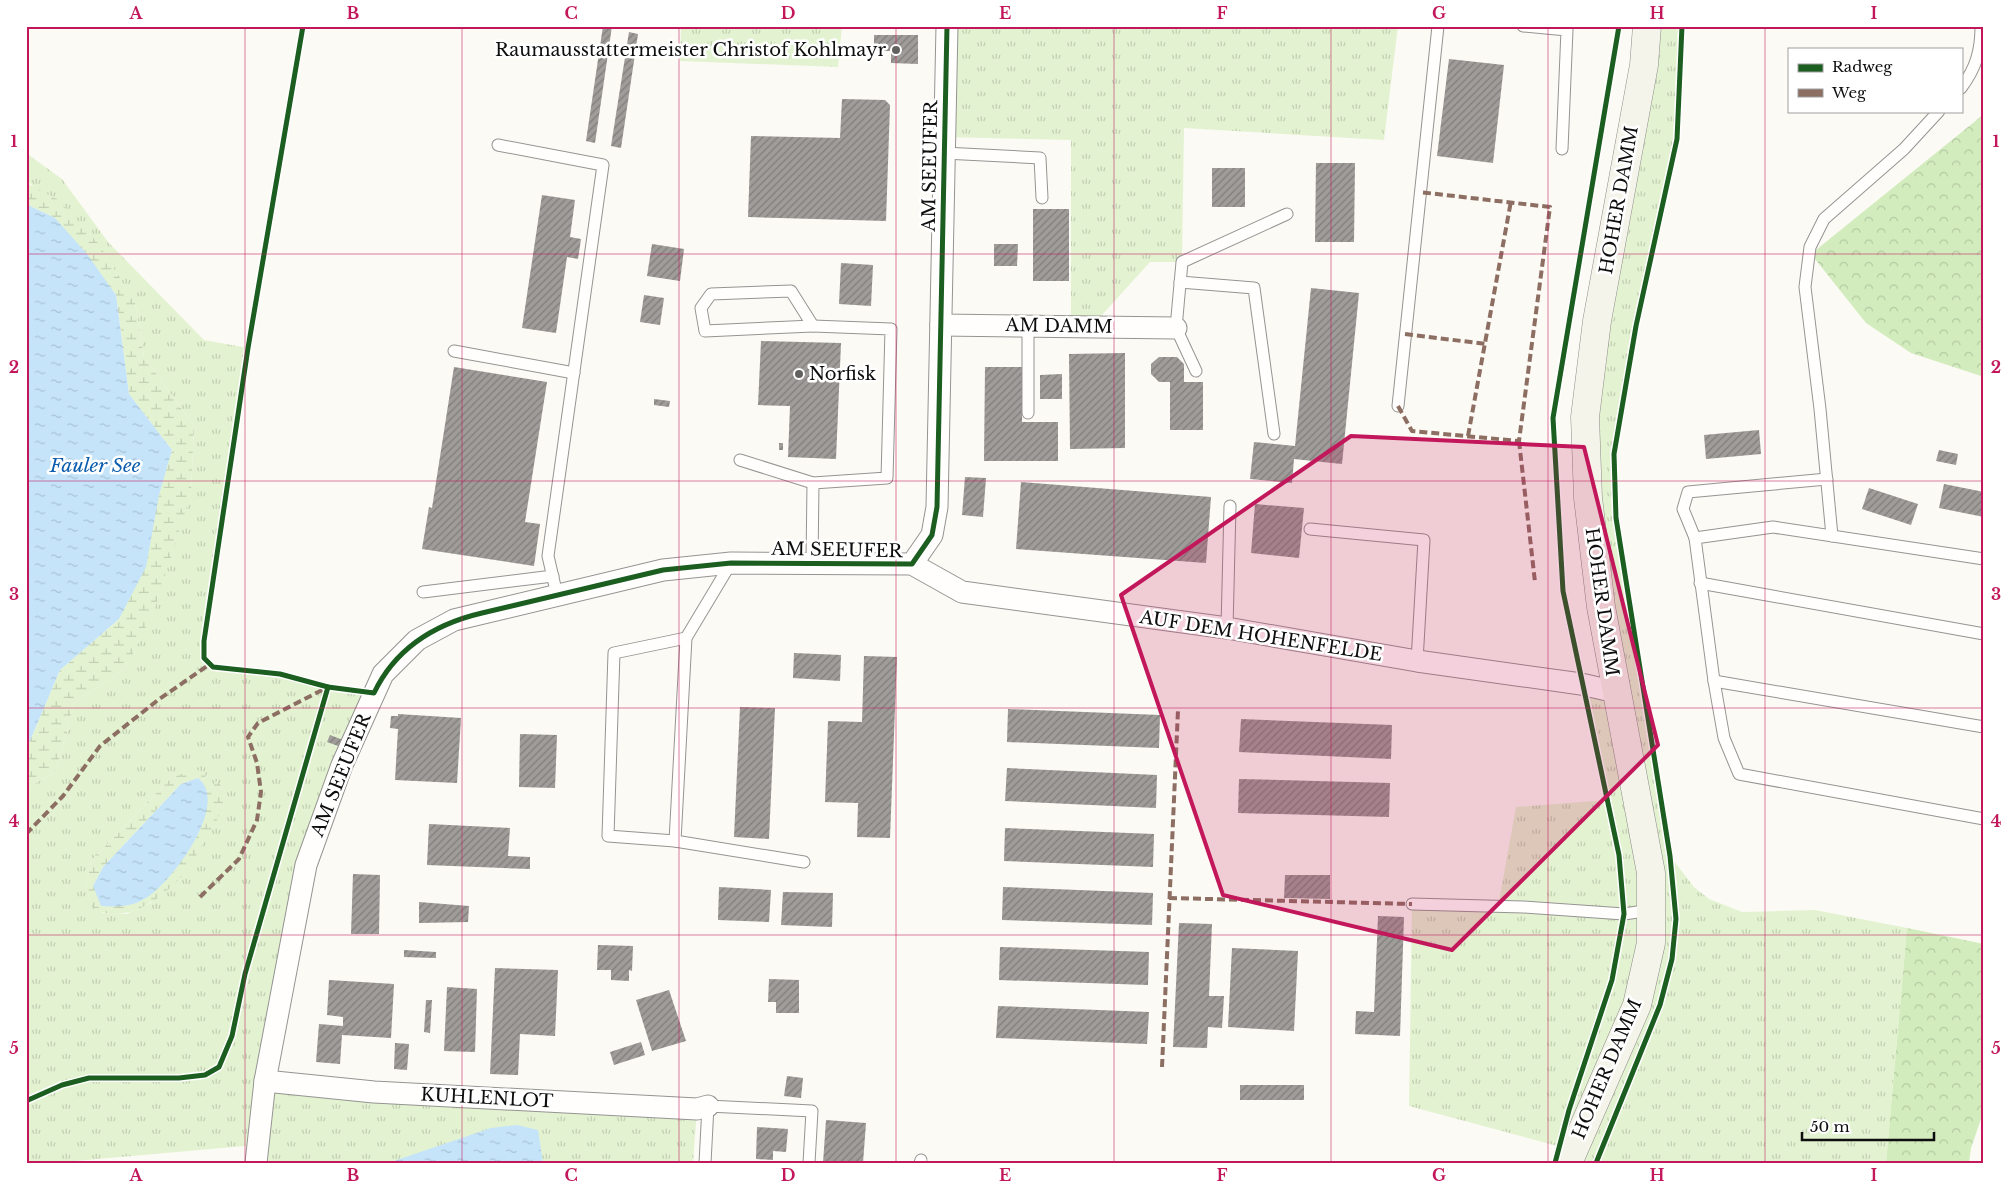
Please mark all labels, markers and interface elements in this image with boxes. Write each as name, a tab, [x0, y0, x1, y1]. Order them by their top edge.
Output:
text: A	[129, 3, 144, 23]
text: B	[347, 3, 360, 23]
text: C	[564, 3, 578, 23]
text: D	[781, 3, 795, 23]
text: E	[999, 3, 1011, 23]
text: F	[1216, 3, 1228, 23]
text: G	[1432, 3, 1446, 23]
text: H	[1649, 3, 1665, 23]
text: I	[1871, 3, 1878, 23]
place label: Raumausstattermeister Christof Kohlmayr	[495, 39, 886, 61]
marker: Raumausstattermeister Christof Kohlmayr	[890, 44, 902, 56]
legend	[1788, 48, 1962, 112]
text: Radweg	[1832, 57, 1893, 76]
text: Weg	[1831, 83, 1867, 102]
street label: AM SEEUFER	[918, 99, 942, 233]
street label: HOHER DAMM	[1595, 124, 1643, 276]
text: 1	[11, 131, 18, 151]
text: 1	[1993, 131, 2000, 151]
street label: AM DAMM	[1004, 314, 1113, 338]
text: 2	[9, 357, 19, 377]
text: 2	[1991, 357, 2001, 377]
place label: Norfisk	[809, 363, 876, 385]
marker: Norfisk	[793, 368, 805, 380]
water label: Fauler See	[49, 454, 141, 477]
street label: HOHER DAMM	[1581, 526, 1623, 678]
street label: AM SEEUFER	[770, 538, 904, 562]
text: 3	[9, 584, 19, 604]
text: 3	[1991, 584, 2001, 604]
street label: AUF DEM HOHENFELDE	[1137, 606, 1384, 666]
street label: AM SEEUFER	[306, 709, 376, 841]
text: 4	[9, 811, 19, 831]
text: 4	[1991, 811, 2001, 831]
street label: HOHER DAMM	[1568, 996, 1646, 1142]
text: 5	[9, 1038, 19, 1058]
text: 5	[1991, 1038, 2001, 1058]
street label: KUHLENLOT	[420, 1084, 554, 1112]
scale bar	[1802, 1109, 1935, 1141]
text: 50 m	[1810, 1117, 1850, 1136]
text: A	[129, 1165, 144, 1185]
text: B	[347, 1165, 360, 1185]
text: C	[564, 1165, 578, 1185]
text: D	[781, 1165, 795, 1185]
text: E	[999, 1165, 1011, 1185]
text: F	[1216, 1165, 1228, 1185]
text: G	[1432, 1165, 1446, 1185]
text: H	[1649, 1165, 1665, 1185]
text: I	[1871, 1165, 1878, 1185]

